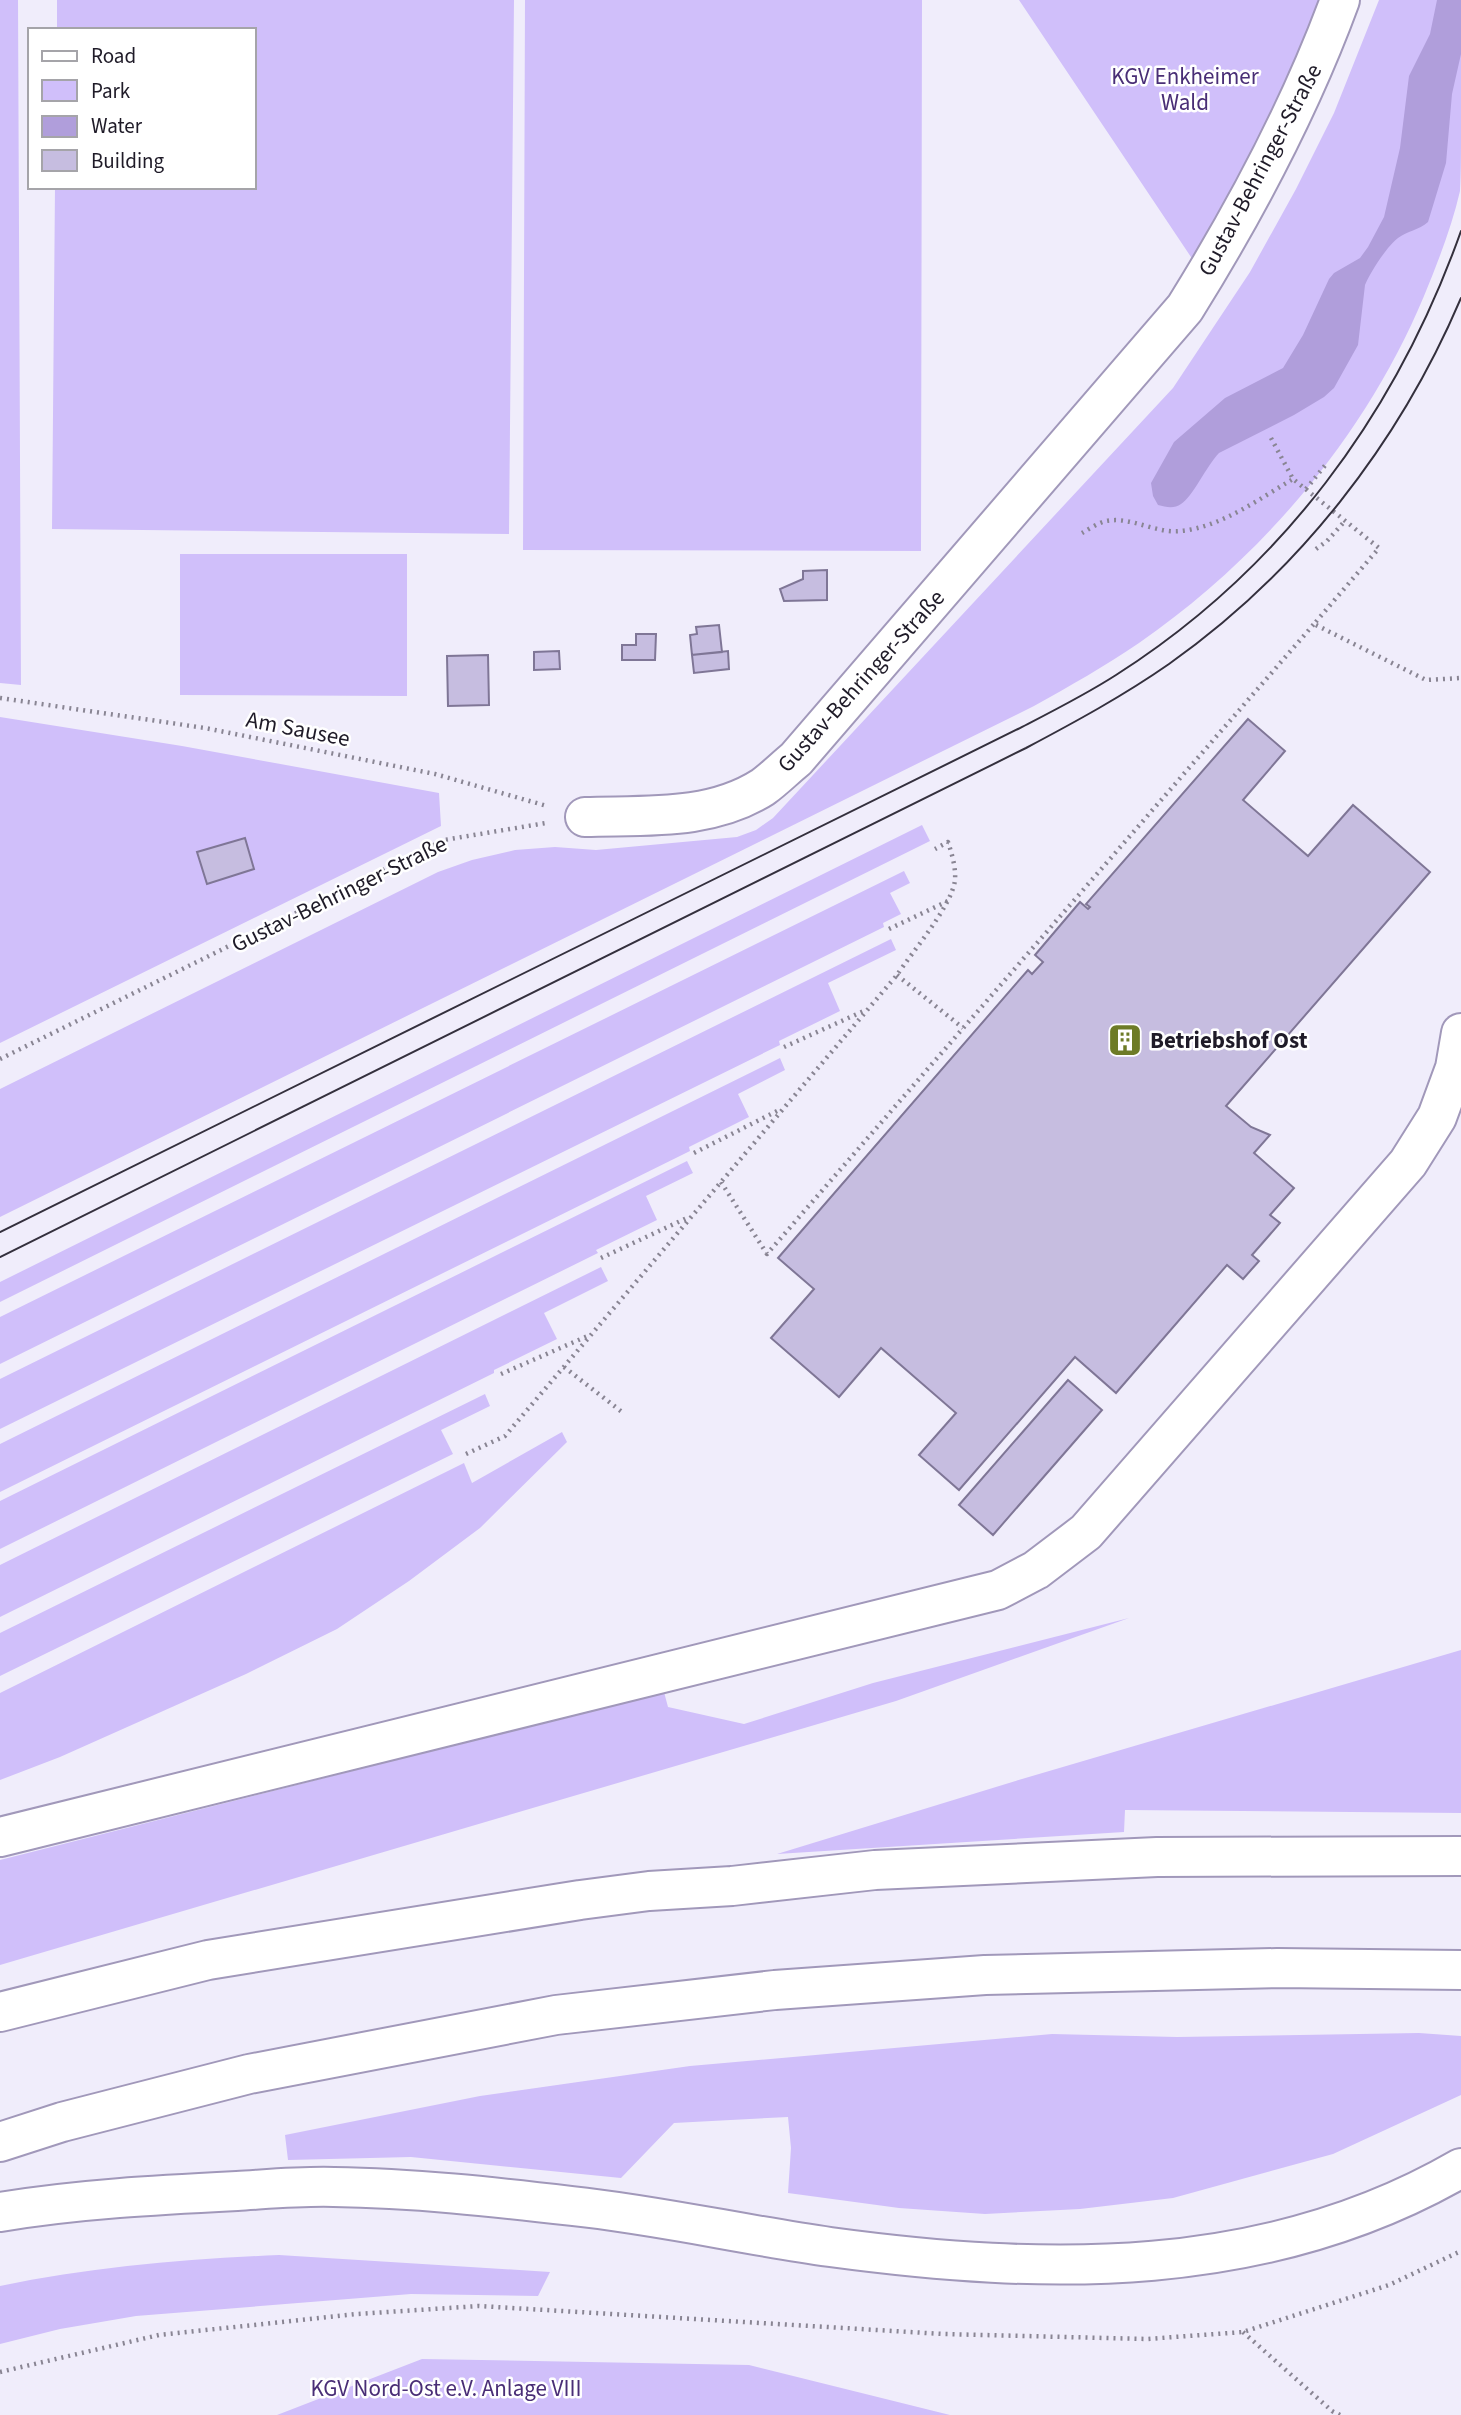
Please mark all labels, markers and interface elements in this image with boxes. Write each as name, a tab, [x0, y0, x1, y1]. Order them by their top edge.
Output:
legend	[28, 28, 256, 189]
text: Road	[91, 41, 136, 71]
street label: Gustav-Behringer-Straße	[1190, 58, 1330, 282]
park label: KGV Enkheimer Wald	[1111, 60, 1260, 119]
text: Park	[91, 76, 131, 106]
text: Water	[91, 111, 143, 141]
text: Building	[91, 146, 165, 176]
street label: Gustav-Behringer-Straße	[770, 582, 952, 780]
street label: Am Sausee	[243, 703, 353, 755]
street label: Gustav-Behringer-Straße	[226, 827, 452, 961]
building icon: Betriebshof Ost	[1106, 1021, 1144, 1059]
place label: Betriebshof Ost	[1150, 1024, 1308, 1057]
park label: KGV Nord-Ost e.V. Anlage VIII	[310, 2372, 582, 2405]

